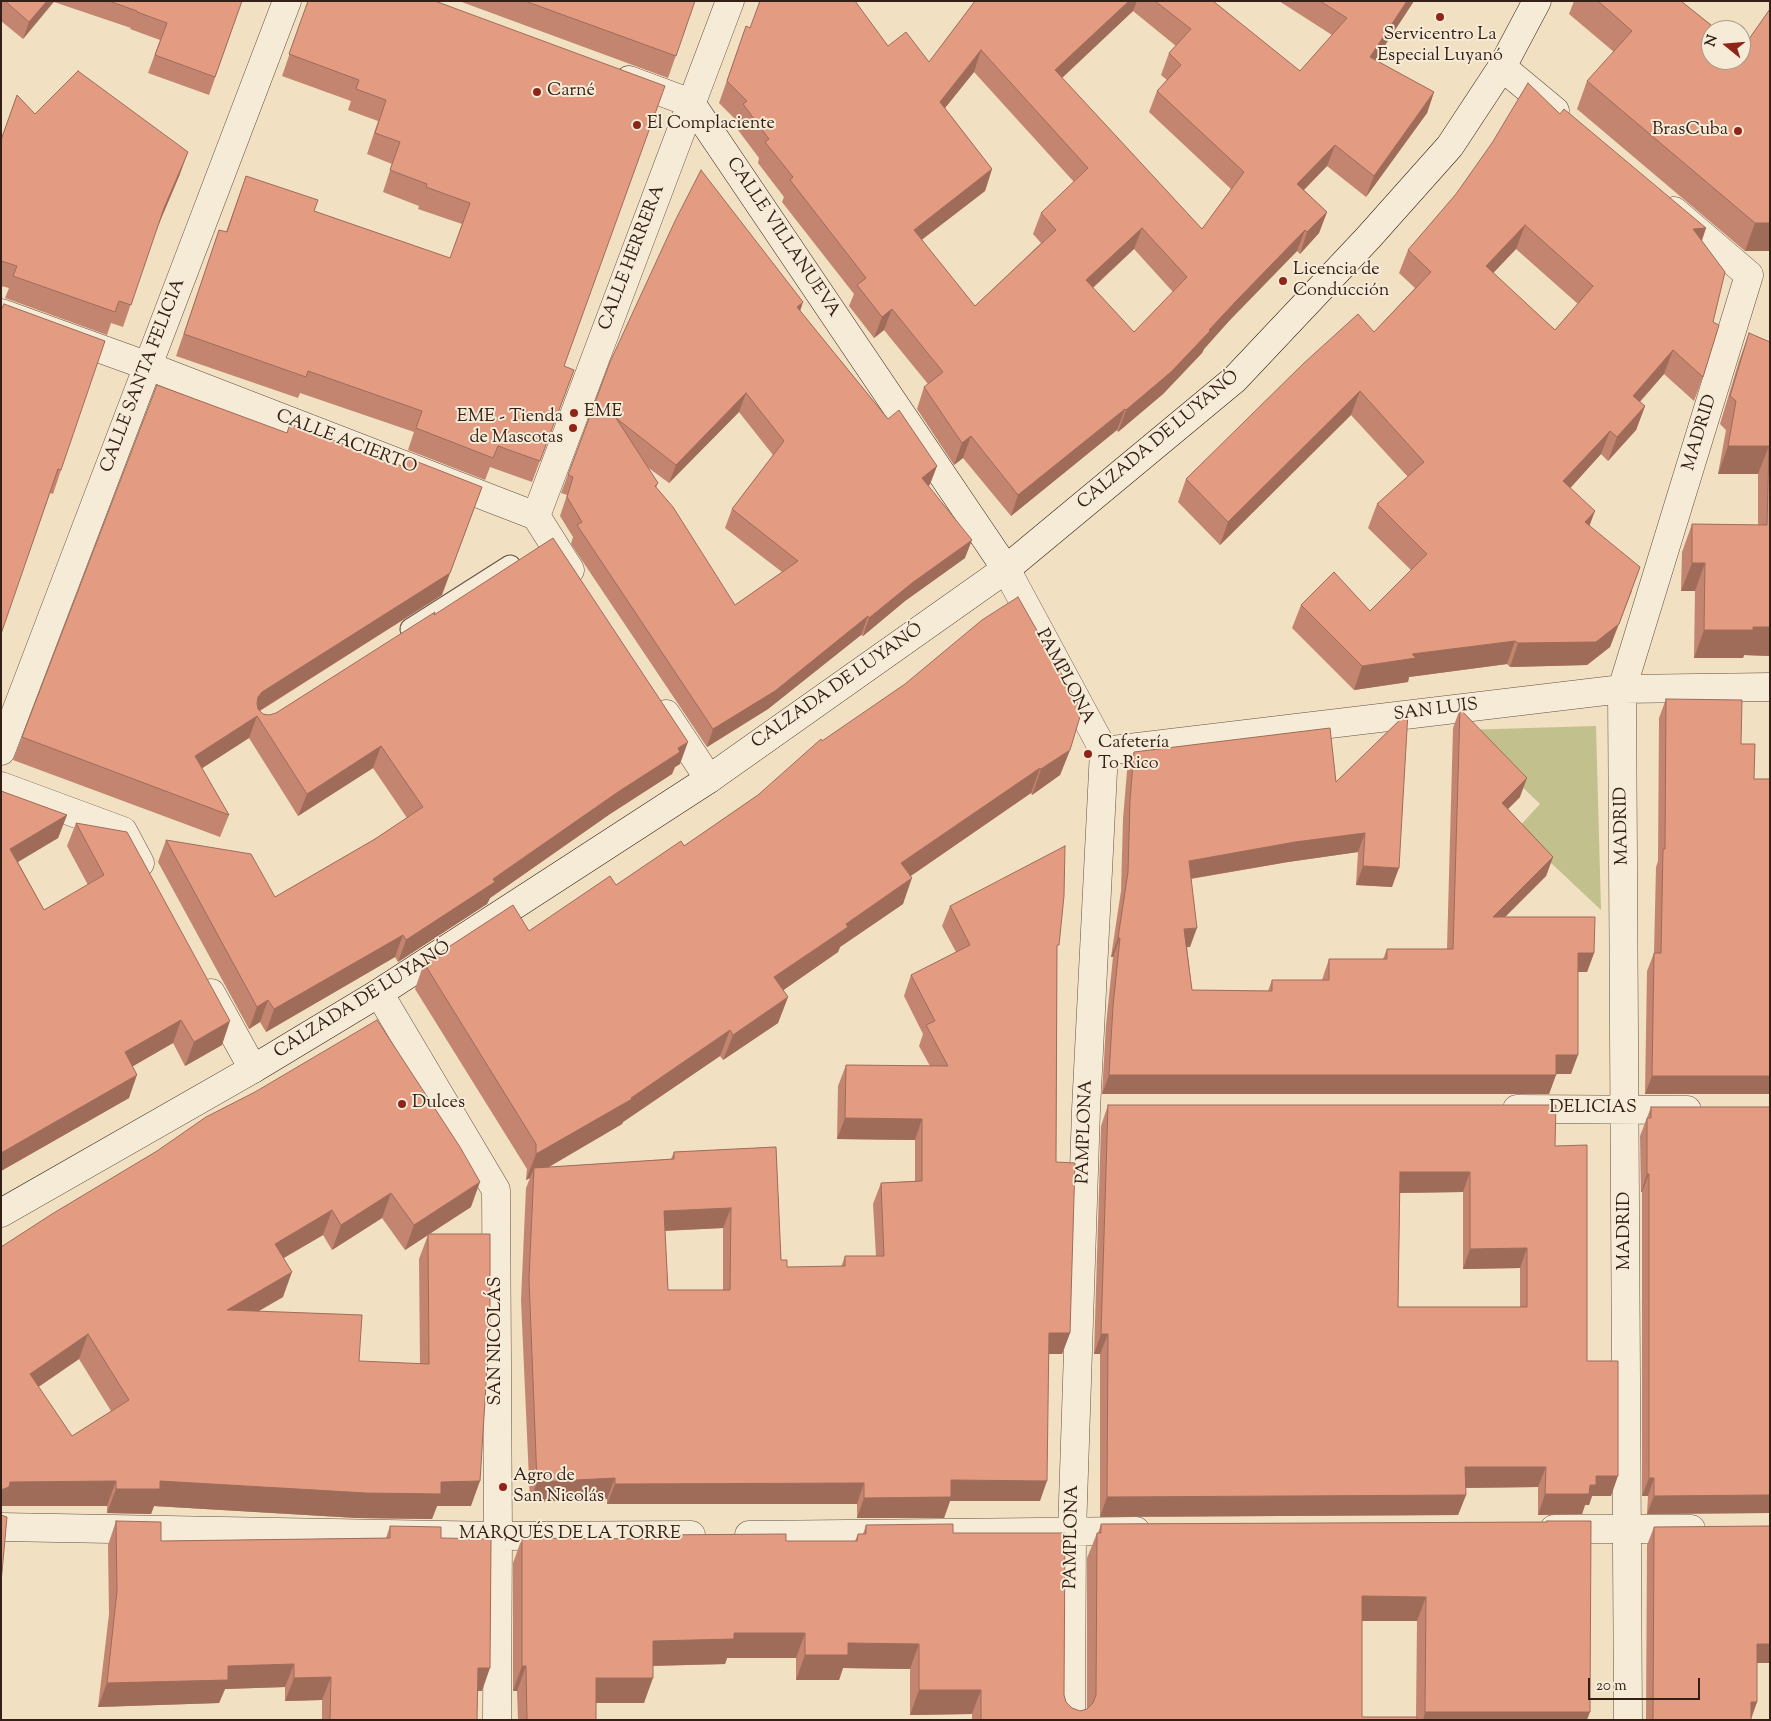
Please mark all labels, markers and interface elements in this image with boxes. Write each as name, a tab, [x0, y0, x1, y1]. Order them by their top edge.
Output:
marker: Servicentro La Especial Luyanó	[1434, 11, 1446, 23]
north arrow	[1701, 20, 1751, 70]
place label: Servicentro La Especial Luyanó	[1377, 25, 1503, 68]
text: N	[1701, 33, 1724, 49]
place label: Carné	[547, 81, 595, 103]
marker: Carné	[531, 86, 543, 98]
place label: El Complaciente	[647, 114, 775, 136]
marker: El Complaciente	[631, 119, 643, 131]
place label: BrasCuba	[1652, 120, 1728, 142]
marker: BrasCuba	[1732, 125, 1744, 137]
street label: CALLE VILLANUEVA	[720, 154, 844, 322]
street label: CALLE HERRERA	[595, 182, 671, 334]
place label: Licencia de Conducción	[1293, 260, 1389, 302]
marker: Licencia de Conducción	[1277, 275, 1289, 287]
street label: CALLE SANTA FELICIA	[97, 276, 191, 476]
street label: CALZADA DE LUYANÓ	[1074, 367, 1244, 515]
street label: MADRID	[1679, 392, 1723, 474]
place label: EME	[584, 402, 622, 424]
street label: CALLE ACIERTO	[273, 406, 419, 480]
place label: EME - Tienda de Mascotas	[457, 407, 563, 449]
marker: EME	[568, 407, 580, 419]
marker: EME - Tienda de Mascotas	[567, 422, 579, 434]
street label: CALZADA DE LUYANÓ	[748, 620, 928, 754]
street label: PAMPLONA	[1030, 626, 1098, 728]
street label: SAN LUIS	[1393, 695, 1479, 727]
place label: Cafetería To Rico	[1098, 733, 1169, 776]
marker: Cafetería To Rico	[1082, 748, 1094, 760]
street label: MADRID	[1612, 787, 1634, 865]
street label: CALZADA DE LUYANÓ	[271, 938, 455, 1064]
street label: PAMPLONA	[1073, 1079, 1099, 1185]
place label: Dulces	[412, 1093, 465, 1115]
marker: Dulces	[396, 1098, 408, 1110]
street label: DELICIAS	[1549, 1098, 1637, 1120]
street label: MADRID	[1615, 1192, 1637, 1270]
street label: SAN NICOLÁS	[486, 1276, 508, 1406]
place label: Agro de San Nicolás	[513, 1466, 604, 1508]
marker: Agro de San Nicolás	[497, 1481, 509, 1493]
street label: PAMPLONA	[1061, 1485, 1085, 1589]
street label: MARQUÉS DE LA TORRE	[459, 1524, 681, 1546]
scale bar	[1591, 1668, 1704, 1700]
text: 20 m	[1596, 1676, 1627, 1697]

